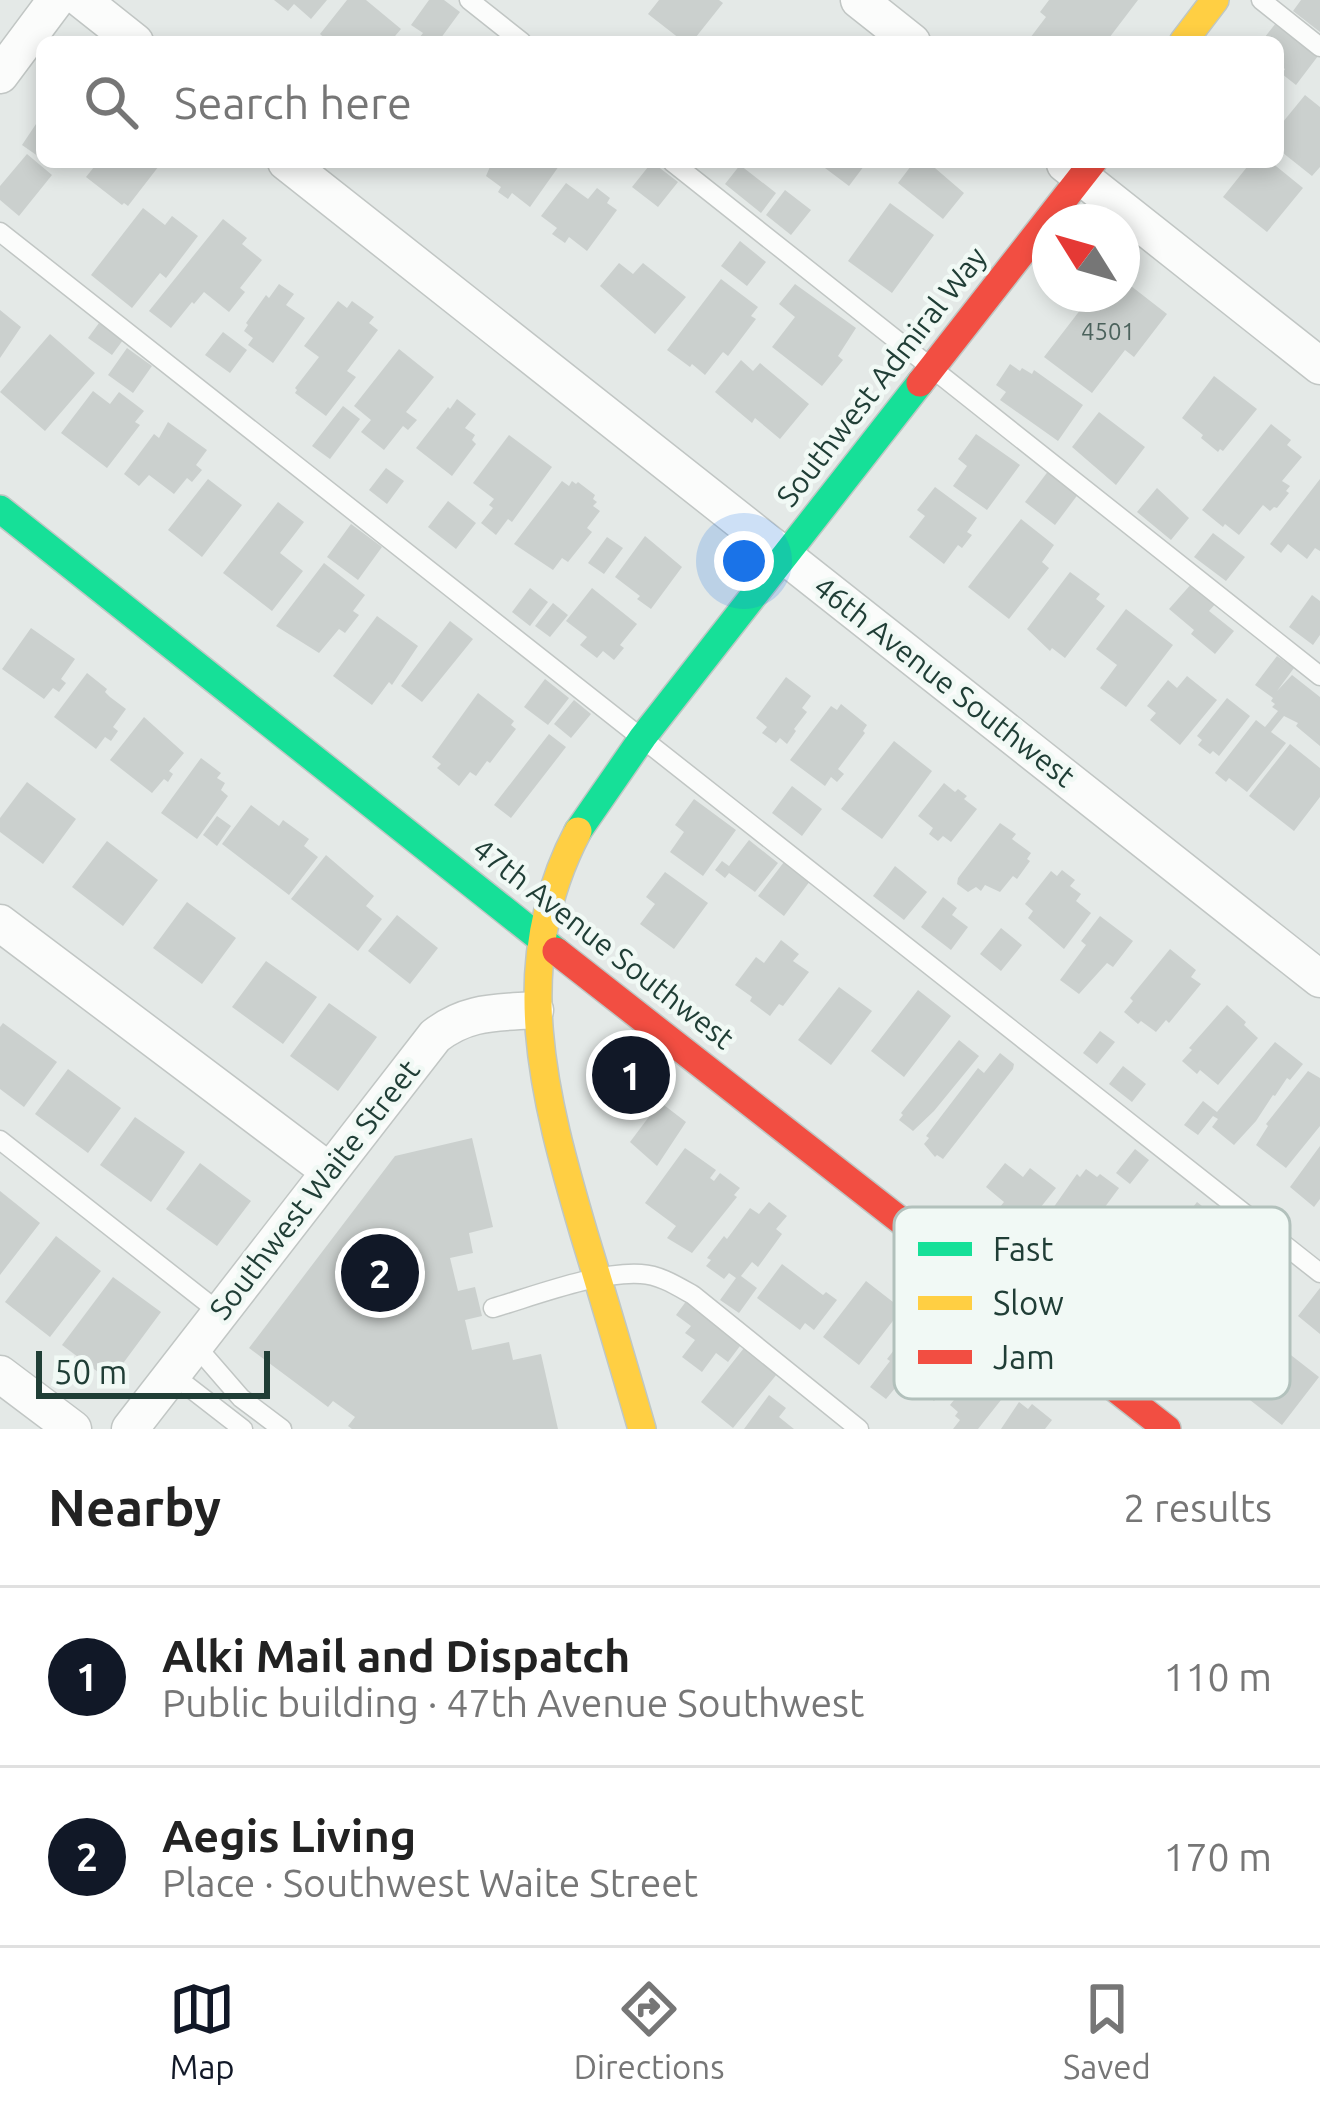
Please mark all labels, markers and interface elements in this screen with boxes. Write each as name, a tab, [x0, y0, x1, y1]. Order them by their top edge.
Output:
search box	[36, 36, 1284, 168]
icon: search	[78, 69, 144, 135]
text: Search here	[174, 77, 412, 128]
north arrow	[1032, 204, 1140, 312]
street label: Southwest Admiral Way	[769, 240, 993, 513]
house number: 4501	[1081, 318, 1135, 345]
your location	[714, 531, 774, 591]
street label: 46th Avenue Southwest	[807, 569, 1082, 794]
street label: 47th Avenue Southwest	[466, 831, 741, 1056]
pin: 1	[592, 1030, 670, 1120]
street label: Southwest Waite Street	[202, 1053, 426, 1326]
legend	[894, 1207, 1290, 1399]
pin: 2	[341, 1228, 419, 1318]
text: Fast	[993, 1230, 1053, 1267]
text: Slow	[993, 1284, 1064, 1321]
text: Jam	[993, 1338, 1055, 1375]
scale bar	[36, 1345, 270, 1398]
text: 50 m	[54, 1353, 127, 1390]
text: Nearby	[48, 1478, 221, 1536]
text: 2 results	[1123, 1486, 1272, 1529]
text: Alki Mail and Dispatch	[162, 1630, 630, 1681]
text: 1	[76, 1655, 98, 1698]
text: 110 m	[1163, 1655, 1272, 1698]
text: Public building · 47th Avenue Southwest	[162, 1681, 864, 1724]
text: Aegis Living	[162, 1810, 416, 1861]
text: 2	[76, 1835, 98, 1878]
text: 170 m	[1163, 1835, 1272, 1878]
text: Place · Southwest Waite Street	[162, 1861, 698, 1904]
tab: Map	[169, 1976, 235, 2085]
tab: Directions	[574, 1976, 724, 2085]
tab: Saved	[1063, 1976, 1151, 2085]

